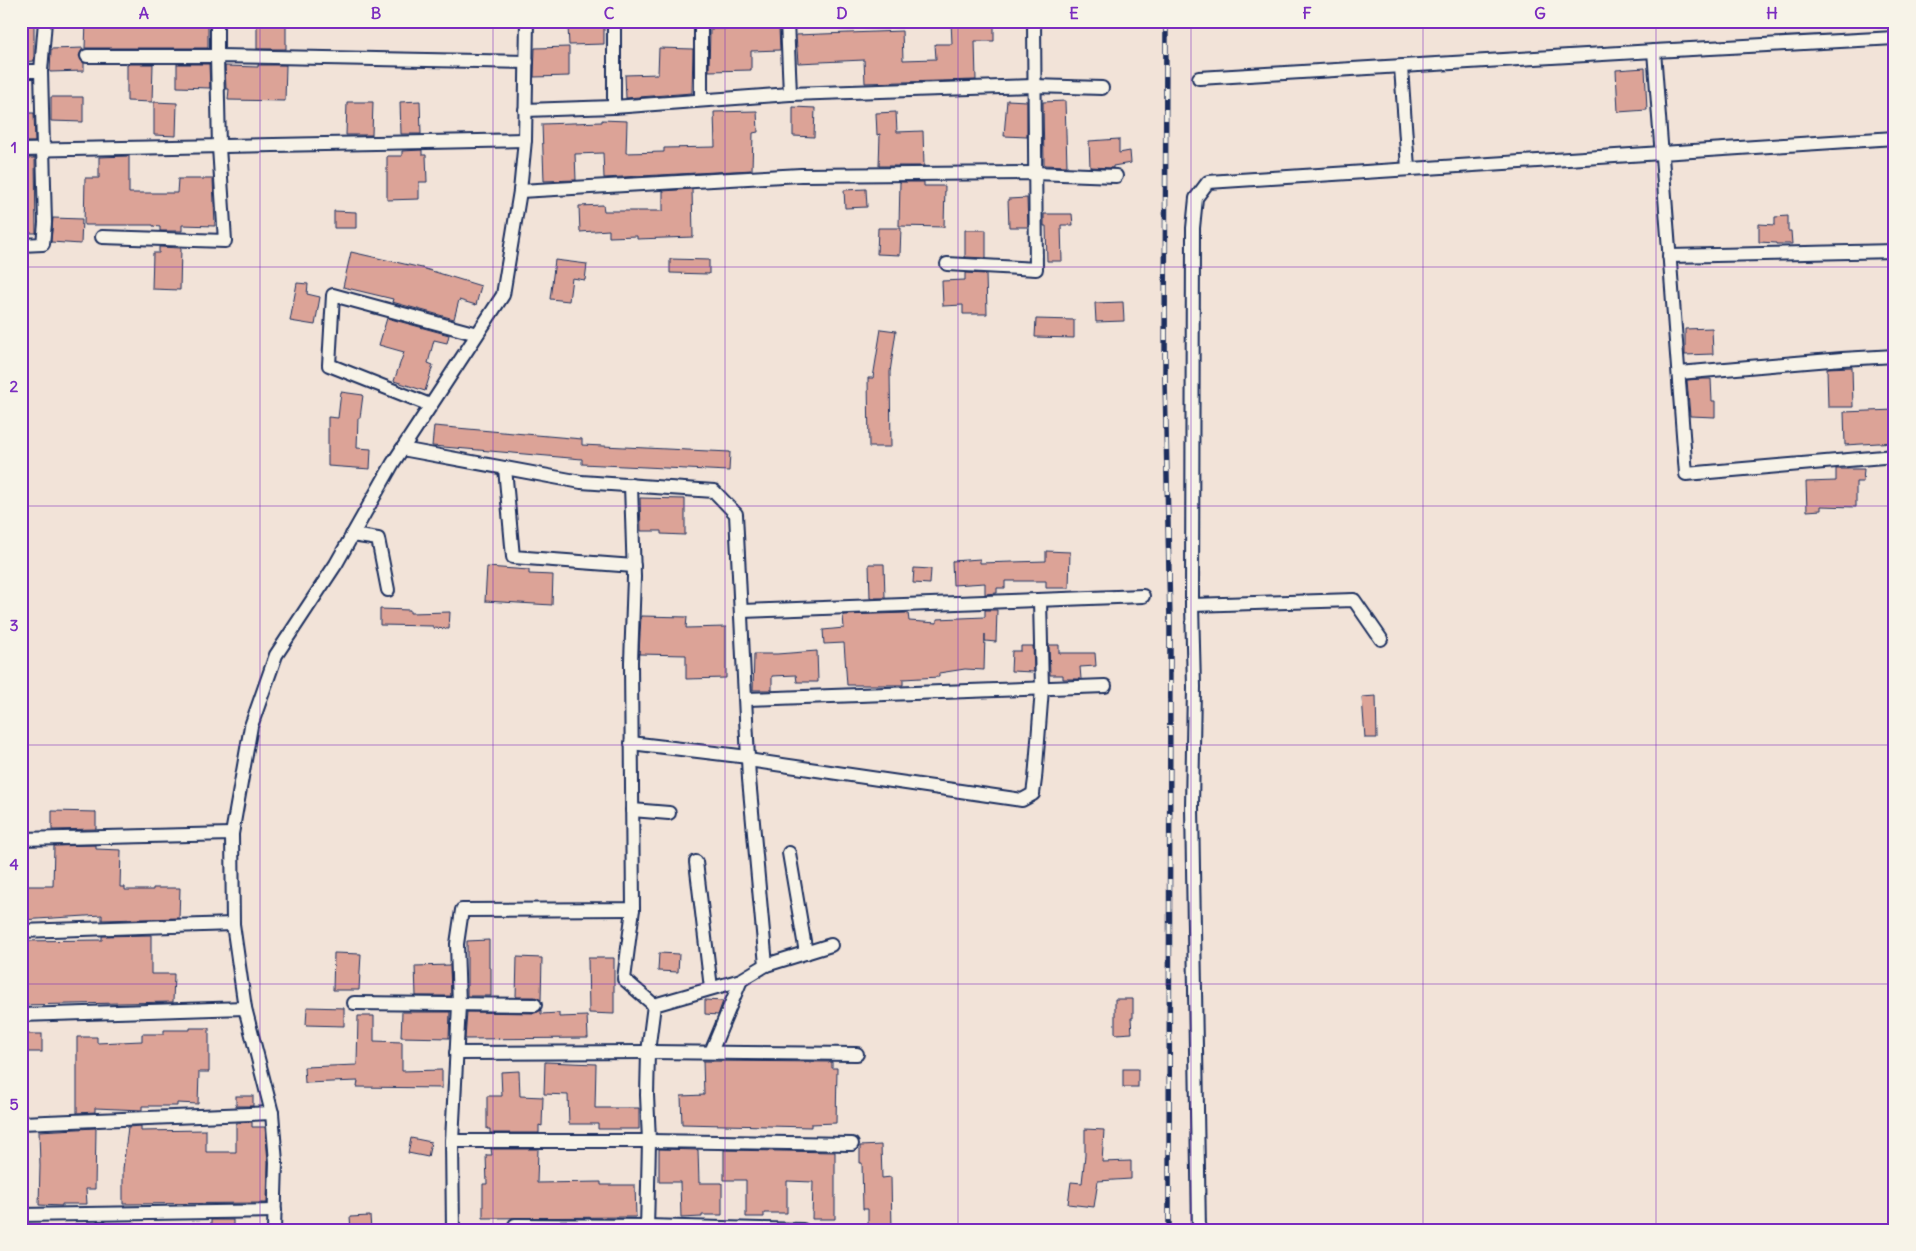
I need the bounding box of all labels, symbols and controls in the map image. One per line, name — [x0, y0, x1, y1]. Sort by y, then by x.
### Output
text: A — [139, 3, 149, 23]
text: B — [371, 3, 382, 23]
text: C — [604, 3, 615, 23]
text: D — [836, 3, 848, 23]
text: E — [1069, 3, 1079, 23]
text: F — [1302, 3, 1312, 23]
text: G — [1534, 3, 1546, 23]
text: H — [1766, 3, 1778, 23]
text: 1 — [11, 137, 17, 157]
text: 2 — [10, 376, 19, 396]
text: 3 — [9, 615, 19, 635]
text: 4 — [9, 854, 19, 874]
text: 5 — [9, 1094, 19, 1114]

